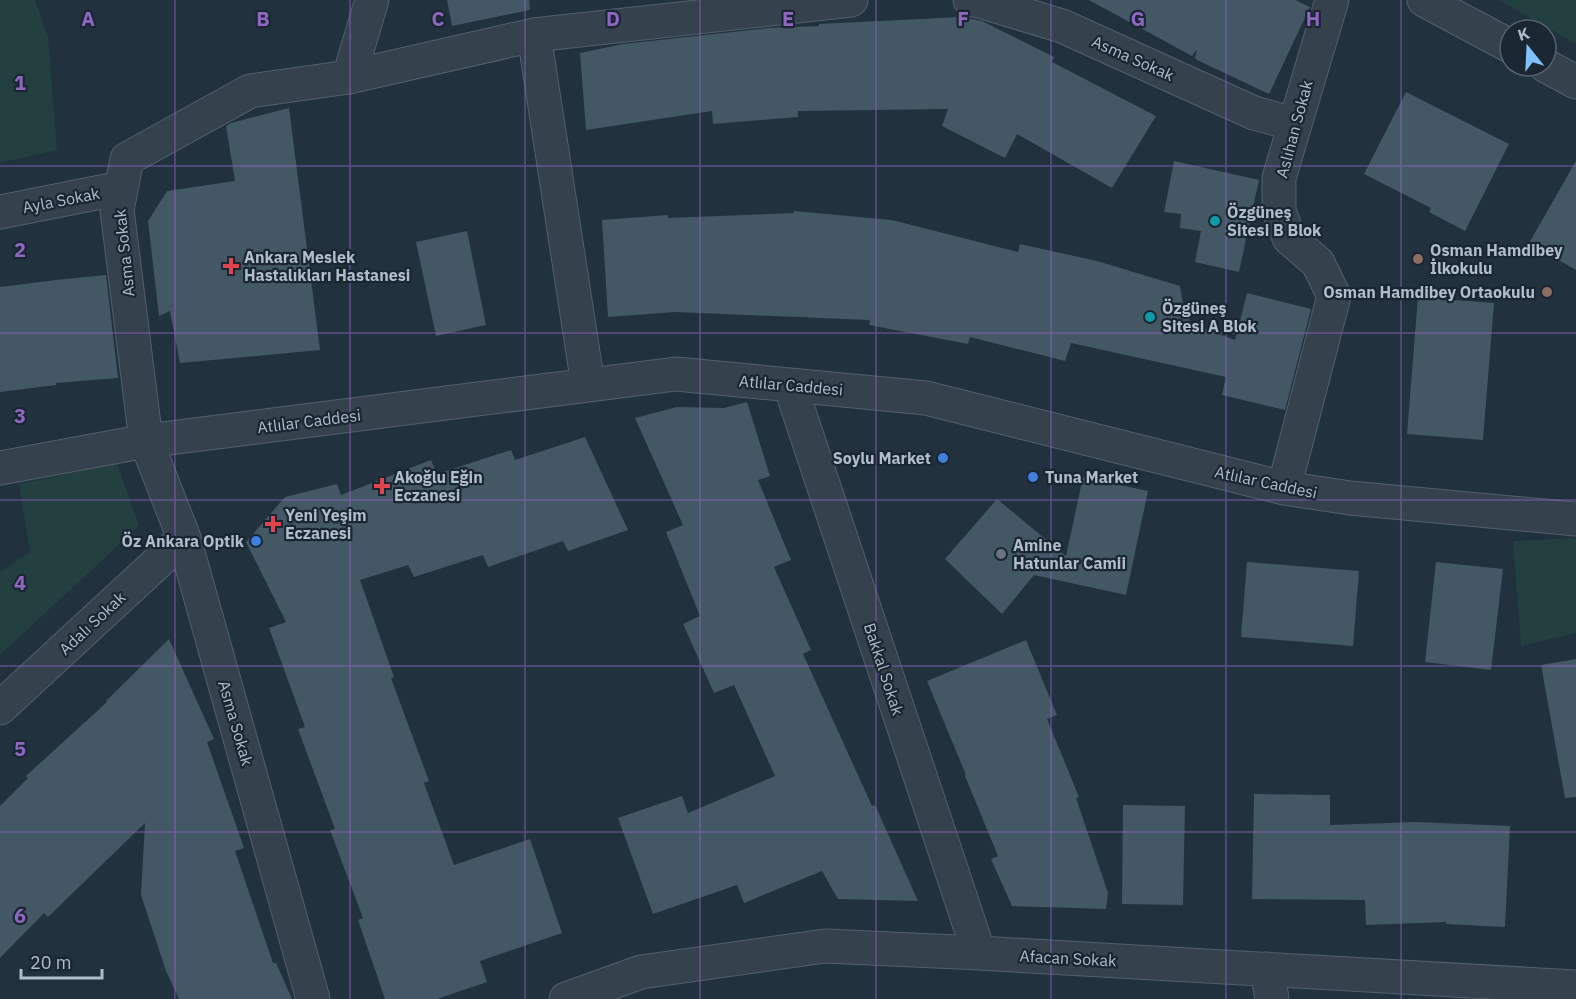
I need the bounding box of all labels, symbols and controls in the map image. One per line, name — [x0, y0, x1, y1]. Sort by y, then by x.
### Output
text: A — [81, 5, 95, 32]
text: B — [256, 5, 270, 32]
text: C — [431, 5, 445, 32]
text: D — [606, 5, 620, 32]
text: E — [782, 5, 794, 32]
text: F — [957, 5, 969, 32]
text: G — [1131, 5, 1145, 32]
text: H — [1306, 5, 1320, 32]
north arrow — [1498, 18, 1558, 78]
text: K — [1515, 23, 1532, 45]
street label: Asma Sokak — [1089, 31, 1178, 85]
text: 1 — [14, 69, 26, 96]
street label: Aslıhan Sokak — [1271, 77, 1317, 180]
street label: Ayla Sokak — [21, 183, 102, 217]
place label: Özgüneş Sitesi B Blok — [1227, 202, 1322, 240]
street label: Asma Sokak — [109, 208, 139, 298]
marker: Özgüneş Sitesi B Blok — [1208, 214, 1222, 228]
text: 2 — [14, 236, 26, 263]
place label: Osman Hamdibey İlkokulu — [1430, 240, 1563, 278]
place label: Ankara Meslek Hastalıkları Hastanesi — [244, 247, 410, 285]
marker: Osman Hamdibey İlkokulu — [1411, 252, 1425, 266]
marker: Ankara Meslek Hastalıkları Hastanesi — [222, 257, 240, 275]
place label: Osman Hamdibey Ortaokulu — [1323, 282, 1535, 302]
marker: Osman Hamdibey Ortaokulu — [1540, 285, 1554, 299]
place label: Özgüneş Sitesi A Blok — [1162, 298, 1257, 336]
marker: Özgüneş Sitesi A Blok — [1143, 310, 1157, 324]
street label: Atlılar Caddesi — [738, 370, 844, 400]
text: 3 — [14, 402, 26, 429]
street label: Atlılar Caddesi — [256, 405, 362, 437]
place label: Soylu Market — [833, 448, 931, 468]
marker: Soylu Market — [936, 451, 950, 465]
street label: Atlılar Caddesi — [1213, 461, 1319, 503]
place label: Akoğlu Eğin Eczanesi — [394, 467, 483, 505]
place label: Tuna Market — [1045, 467, 1138, 487]
marker: Tuna Market — [1026, 470, 1040, 484]
marker: Akoğlu Eğin Eczanesi — [375, 479, 389, 493]
place label: Yeni Yeşim Eczanesi — [285, 505, 367, 543]
marker: Yeni Yeşim Eczanesi — [266, 517, 280, 531]
place label: Öz Ankara Optik — [122, 531, 245, 551]
marker: Öz Ankara Optik — [249, 534, 263, 548]
place label: Amine Hatunlar Camii — [1013, 535, 1126, 573]
marker: Amine Hatunlar Camii — [994, 547, 1008, 561]
text: 4 — [14, 569, 26, 596]
street label: Adalı Sokak — [55, 587, 130, 659]
street label: Bakkal Sokak — [860, 620, 909, 718]
street label: Asma Sokak — [214, 678, 258, 769]
text: 5 — [14, 735, 26, 762]
text: 6 — [14, 902, 26, 929]
scale bar — [21, 942, 102, 980]
street label: Afacan Sokak — [1019, 945, 1118, 971]
text: 20 m — [30, 951, 72, 974]

